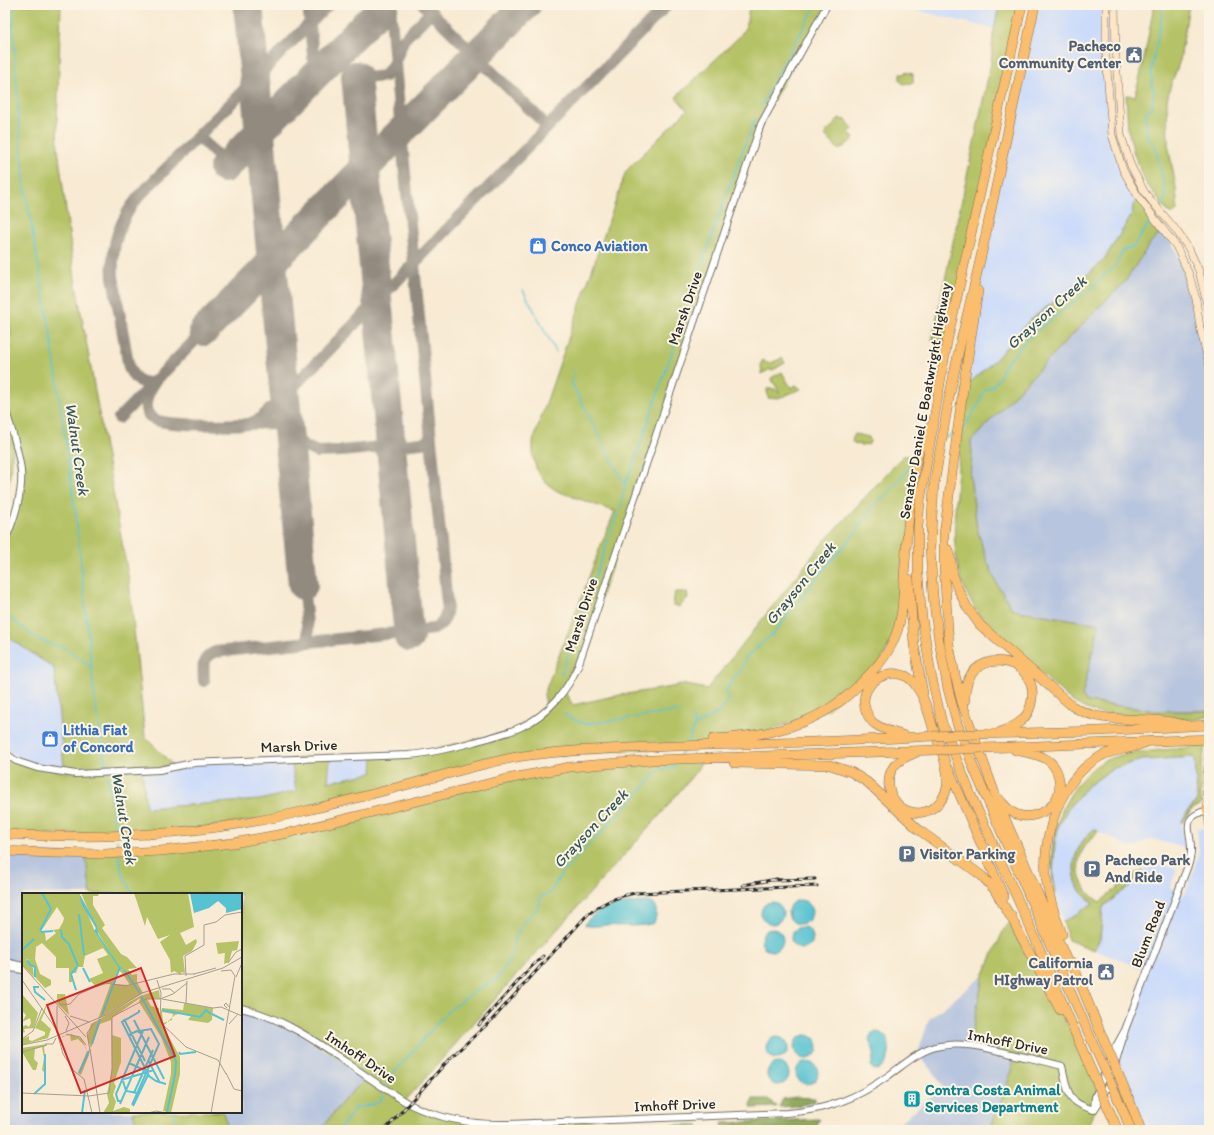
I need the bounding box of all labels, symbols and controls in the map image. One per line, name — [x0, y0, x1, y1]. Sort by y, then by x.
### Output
place label: Pacheco Community Center — [999, 37, 1121, 73]
public building icon: Pacheco Community Center — [1124, 45, 1144, 65]
shop icon: Conco Aviation — [528, 236, 548, 256]
place label: Conco Aviation — [551, 237, 649, 255]
street label: Marsh Drive — [664, 269, 706, 347]
water label: Grayson Creek — [1002, 271, 1091, 353]
street label: Senator Daniel E Boatwright Highway — [895, 281, 955, 521]
water label: Walnut Creek — [62, 402, 93, 497]
water label: Grayson Creek — [761, 537, 840, 629]
street label: Marsh Drive — [561, 576, 601, 654]
place label: Lithia Fiat of Concord — [63, 721, 135, 756]
shop icon: Lithia Fiat of Concord — [40, 729, 60, 749]
street label: Marsh Drive — [260, 736, 338, 756]
water label: Walnut Creek — [108, 771, 141, 866]
water label: Grayson Creek — [549, 784, 632, 872]
parking icon: Visitor Parking — [897, 844, 917, 864]
place label: Visitor Parking — [920, 845, 1016, 864]
place label: Pacheco Park And Ride — [1104, 851, 1191, 886]
parking icon: Pacheco Park And Ride — [1082, 859, 1102, 879]
inset map — [22, 893, 242, 1113]
street label: Blum Road — [1127, 898, 1169, 970]
place label: California HIghway Patrol — [994, 954, 1094, 990]
public building icon: California HIghway Patrol — [1096, 962, 1116, 982]
street label: Imhoff Drive — [966, 1025, 1050, 1059]
street label: Imhoff Drive — [322, 1027, 400, 1087]
place label: Contra Costa Animal Services Department — [925, 1081, 1061, 1117]
building icon: Contra Costa Animal Services Department — [902, 1089, 922, 1109]
street label: Imhoff Drive — [634, 1095, 716, 1115]

